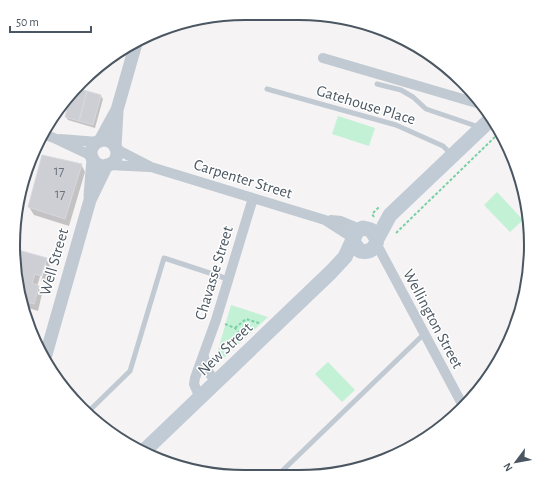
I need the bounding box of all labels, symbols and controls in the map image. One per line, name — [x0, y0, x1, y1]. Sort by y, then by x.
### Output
scale bar — [10, 8, 91, 34]
text: 50 m — [16, 16, 39, 28]
street label: Gatehouse Place — [315, 82, 417, 128]
street label: Carpenter Street — [192, 156, 294, 202]
house number: 17 — [54, 164, 64, 178]
house number: 17 — [55, 187, 65, 201]
street label: Chavasse Street — [192, 224, 236, 322]
street label: Well Street — [37, 227, 71, 297]
street label: Wellington Street — [400, 267, 466, 371]
street label: New Street — [195, 319, 255, 379]
north arrow — [496, 442, 536, 482]
text: N — [501, 461, 515, 473]

